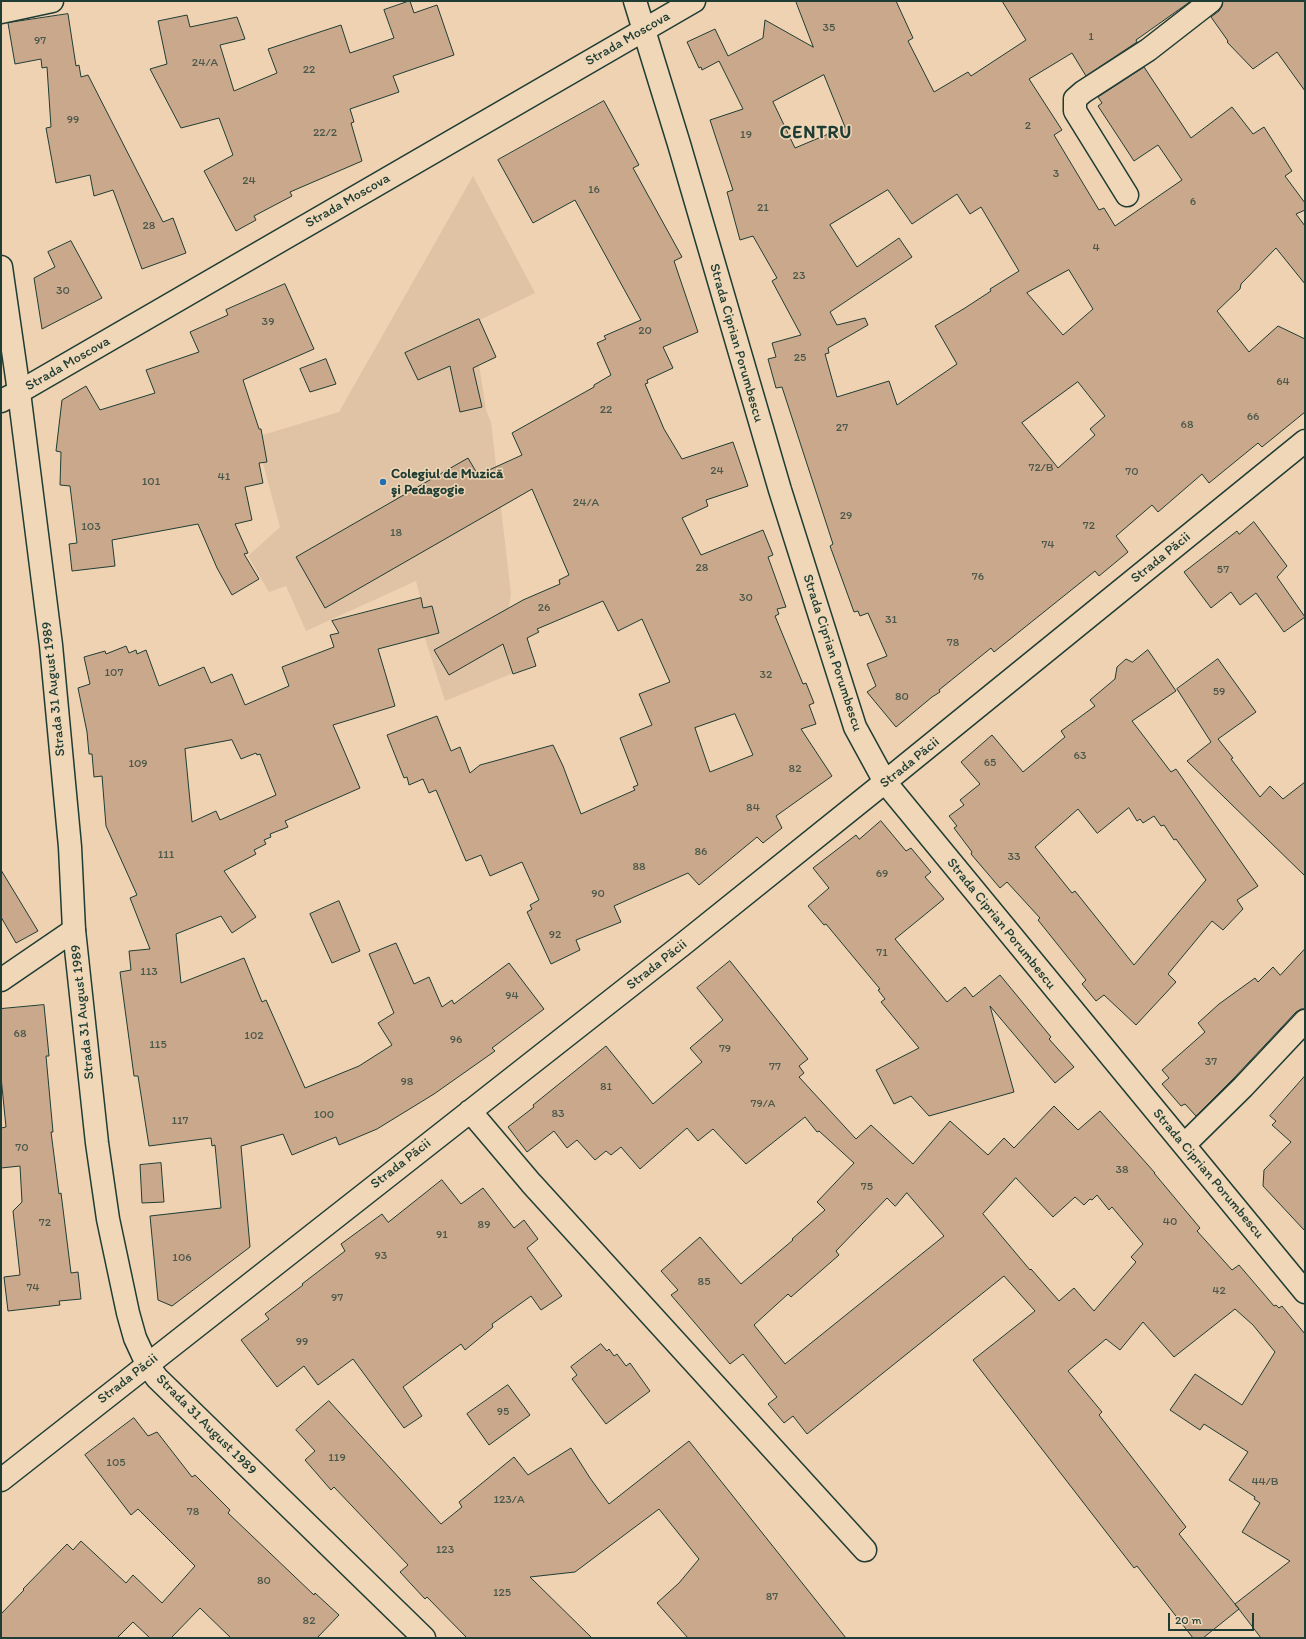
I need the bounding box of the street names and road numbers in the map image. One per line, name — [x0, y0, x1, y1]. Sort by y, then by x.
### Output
street label: Strada Moscova — [583, 8, 673, 70]
street label: Strada Moscova — [303, 170, 393, 232]
street label: Strada Ciprian Porumbescu — [705, 262, 767, 424]
street label: Strada Moscova — [23, 333, 113, 395]
street label: Strada Păcii — [1128, 529, 1194, 587]
street label: Strada Ciprian Porumbescu — [799, 572, 865, 734]
street label: Strada 31 August 1989 — [39, 621, 69, 757]
street label: Strada Păcii — [877, 734, 943, 792]
street label: Strada Ciprian Porumbescu — [943, 855, 1059, 993]
street label: Strada Păcii — [623, 936, 691, 994]
street label: Strada 31 August 1989 — [68, 944, 98, 1080]
street label: Strada Ciprian Porumbescu — [1149, 1106, 1267, 1242]
street label: Strada Păcii — [367, 1135, 435, 1193]
street label: Strada Păcii — [94, 1350, 162, 1408]
street label: Strada 31 August 1989 — [152, 1371, 260, 1479]

